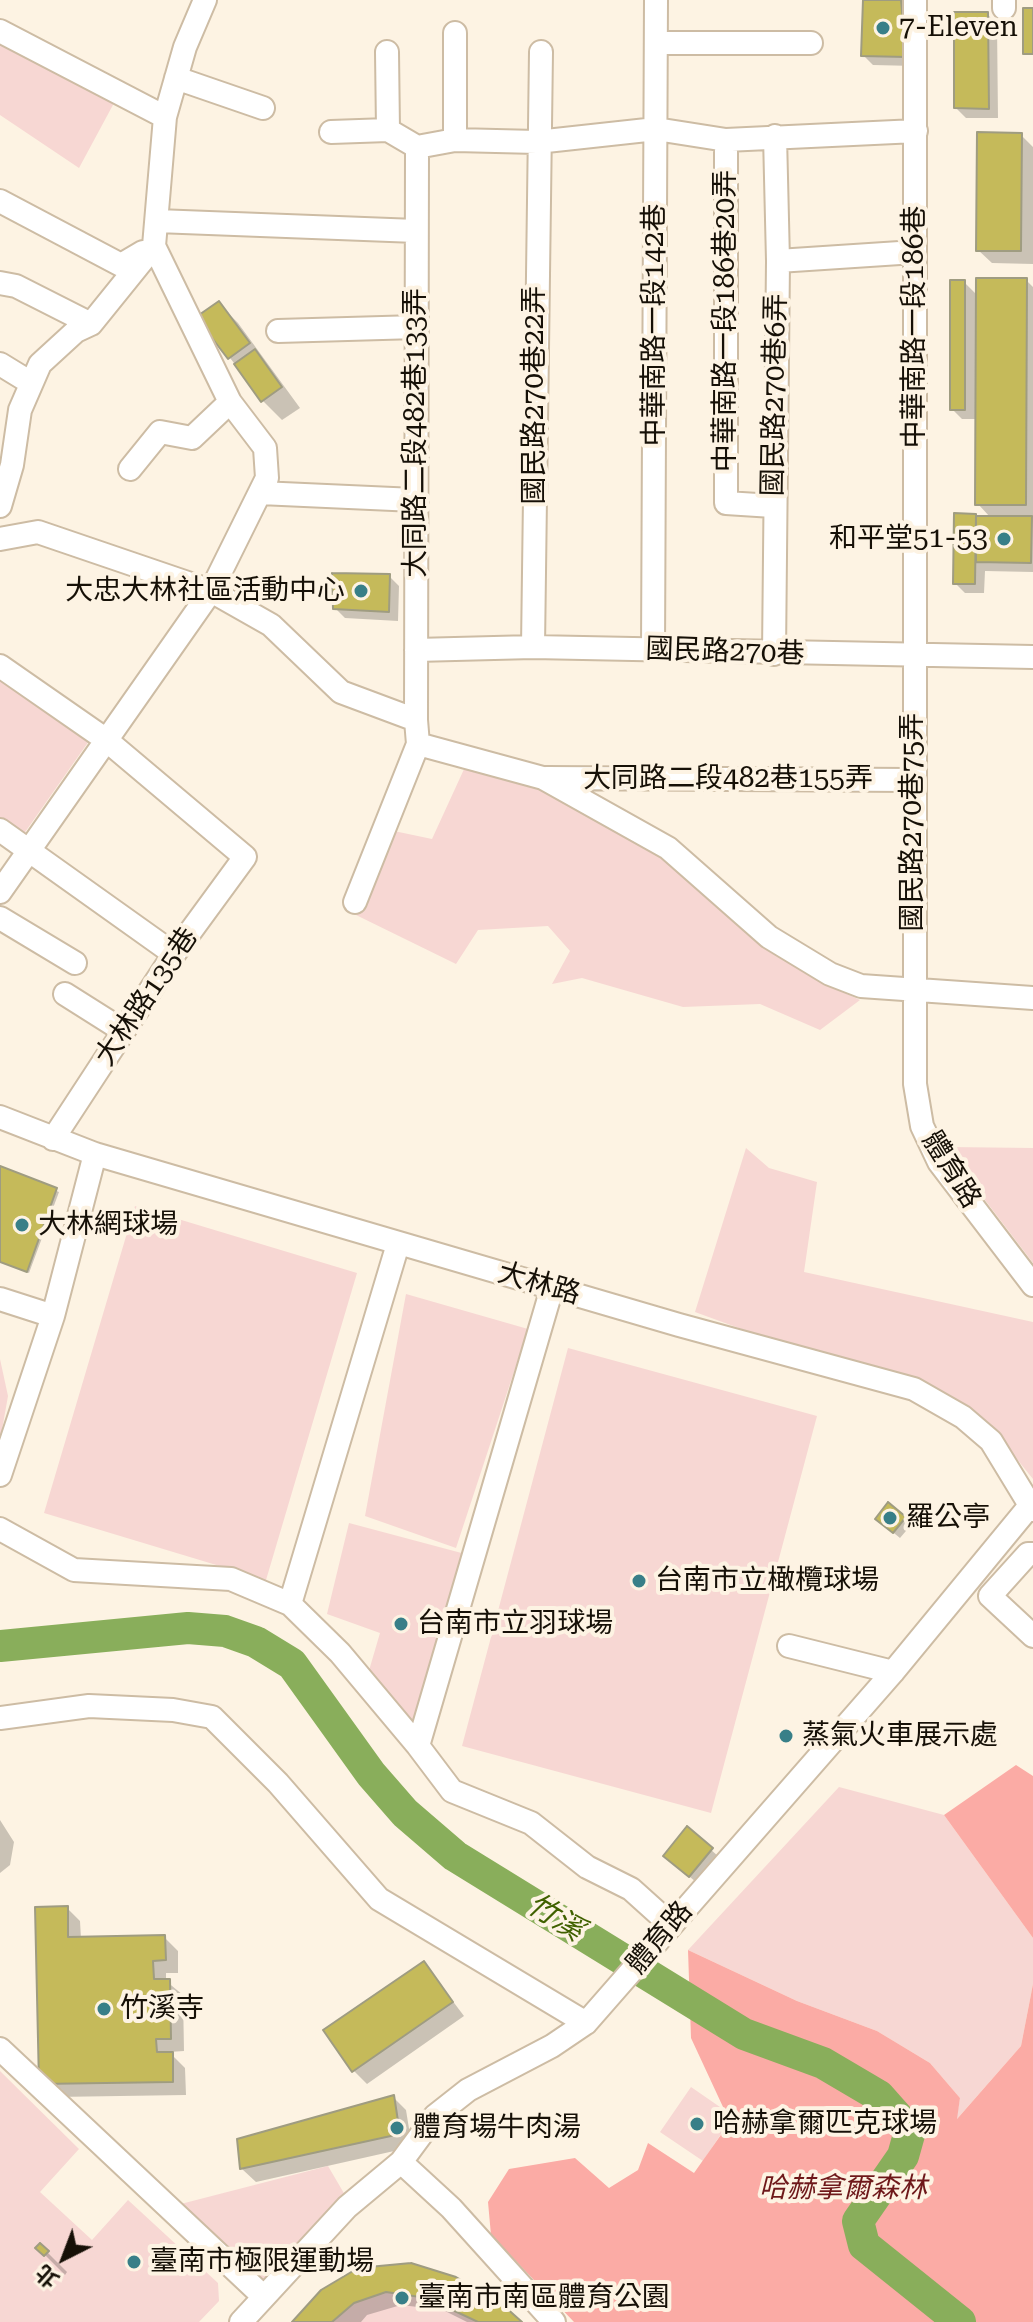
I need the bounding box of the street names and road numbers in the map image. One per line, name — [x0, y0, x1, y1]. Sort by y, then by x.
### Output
street label: 中華南路一段186巷20弄 — [709, 170, 743, 472]
street label: 中華南路一段142巷 — [638, 203, 672, 447]
street label: 中華南路一段186巷 — [898, 205, 932, 449]
street label: 國民路270巷22弄 — [518, 286, 552, 504]
street label: 大同路二段482巷133弄 — [399, 288, 433, 578]
street label: 國民路270巷6弄 — [756, 293, 794, 497]
street label: 國民路270巷 — [645, 632, 805, 672]
street label: 國民路270巷75弄 — [896, 713, 930, 931]
street label: 大同路二段482巷155弄 — [583, 762, 873, 796]
street label: 大林路135巷 — [89, 922, 205, 1072]
street label: 體育路 — [914, 1125, 988, 1215]
street label: 大林路 — [494, 1256, 584, 1312]
street label: 體育路 — [620, 1895, 700, 1981]

